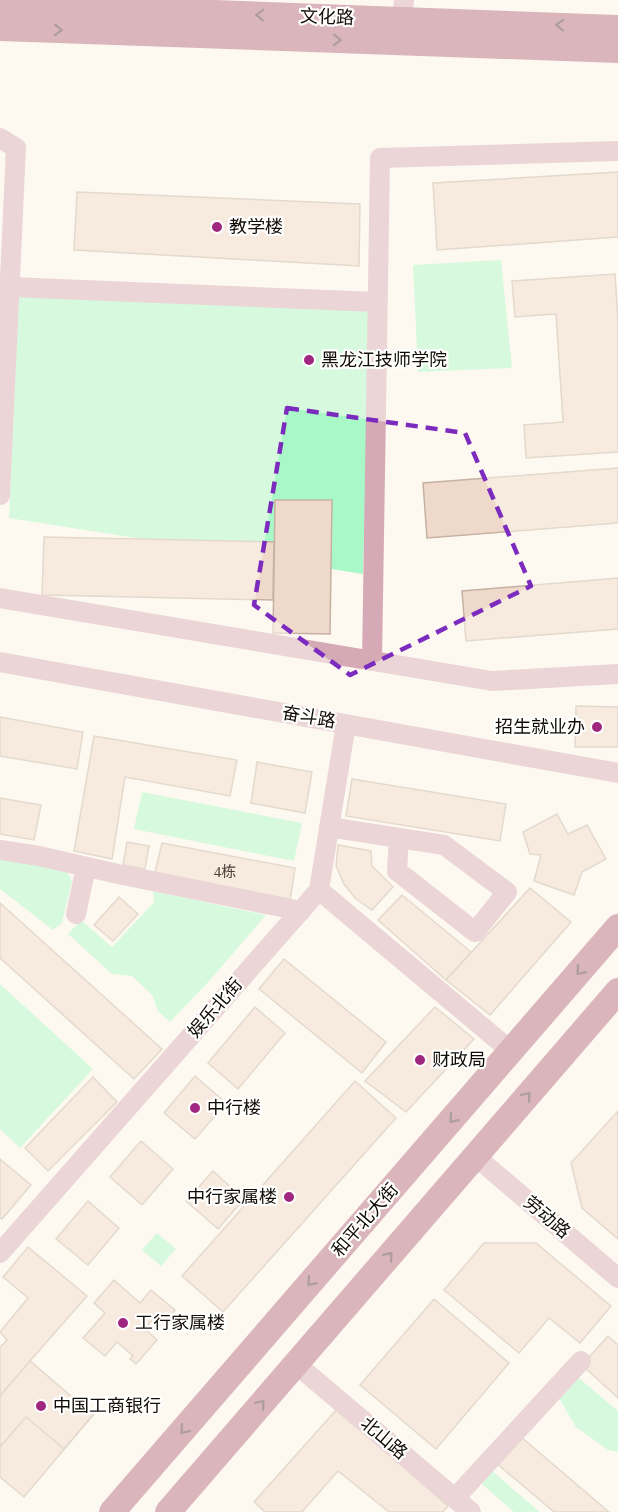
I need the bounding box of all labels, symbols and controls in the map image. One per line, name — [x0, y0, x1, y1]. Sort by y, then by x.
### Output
street label: 文化路 — [300, 6, 354, 28]
one-way arrow — [255, 8, 264, 21]
one-way arrow — [555, 19, 564, 32]
one-way arrow — [54, 23, 63, 36]
one-way arrow — [333, 33, 342, 46]
place label: 教学楼 — [229, 217, 283, 237]
marker: 教学楼 — [210, 220, 224, 234]
place label: 黑龙江技师学院 — [321, 350, 447, 370]
marker: 黑龙江技师学院 — [302, 353, 316, 367]
street label: 奋斗路 — [281, 702, 337, 732]
place label: 招生就业办 — [495, 717, 585, 737]
marker: 招生就业办 — [590, 720, 604, 734]
house number: 4栋 — [214, 863, 236, 880]
one-way arrow — [576, 964, 587, 975]
street label: 娱乐北街 — [184, 974, 246, 1042]
place label: 财政局 — [432, 1050, 486, 1070]
marker: 财政局 — [413, 1053, 427, 1067]
one-way arrow — [520, 1092, 531, 1103]
place label: 中行楼 — [207, 1098, 261, 1118]
marker: 中行楼 — [188, 1101, 202, 1115]
one-way arrow — [449, 1112, 460, 1123]
street label: 和平北大街 — [328, 1179, 402, 1261]
place label: 中行家属楼 — [187, 1187, 277, 1207]
marker: 中行家属楼 — [282, 1190, 296, 1204]
street label: 劳动路 — [520, 1192, 574, 1242]
one-way arrow — [382, 1253, 393, 1263]
one-way arrow — [307, 1275, 318, 1286]
place label: 工行家属楼 — [135, 1313, 225, 1333]
marker: 工行家属楼 — [116, 1316, 130, 1330]
place label: 中国工商银行 — [53, 1396, 161, 1416]
marker: 中国工商银行 — [34, 1399, 48, 1413]
one-way arrow — [254, 1400, 265, 1411]
street label: 北山路 — [357, 1413, 411, 1463]
one-way arrow — [180, 1423, 191, 1434]

